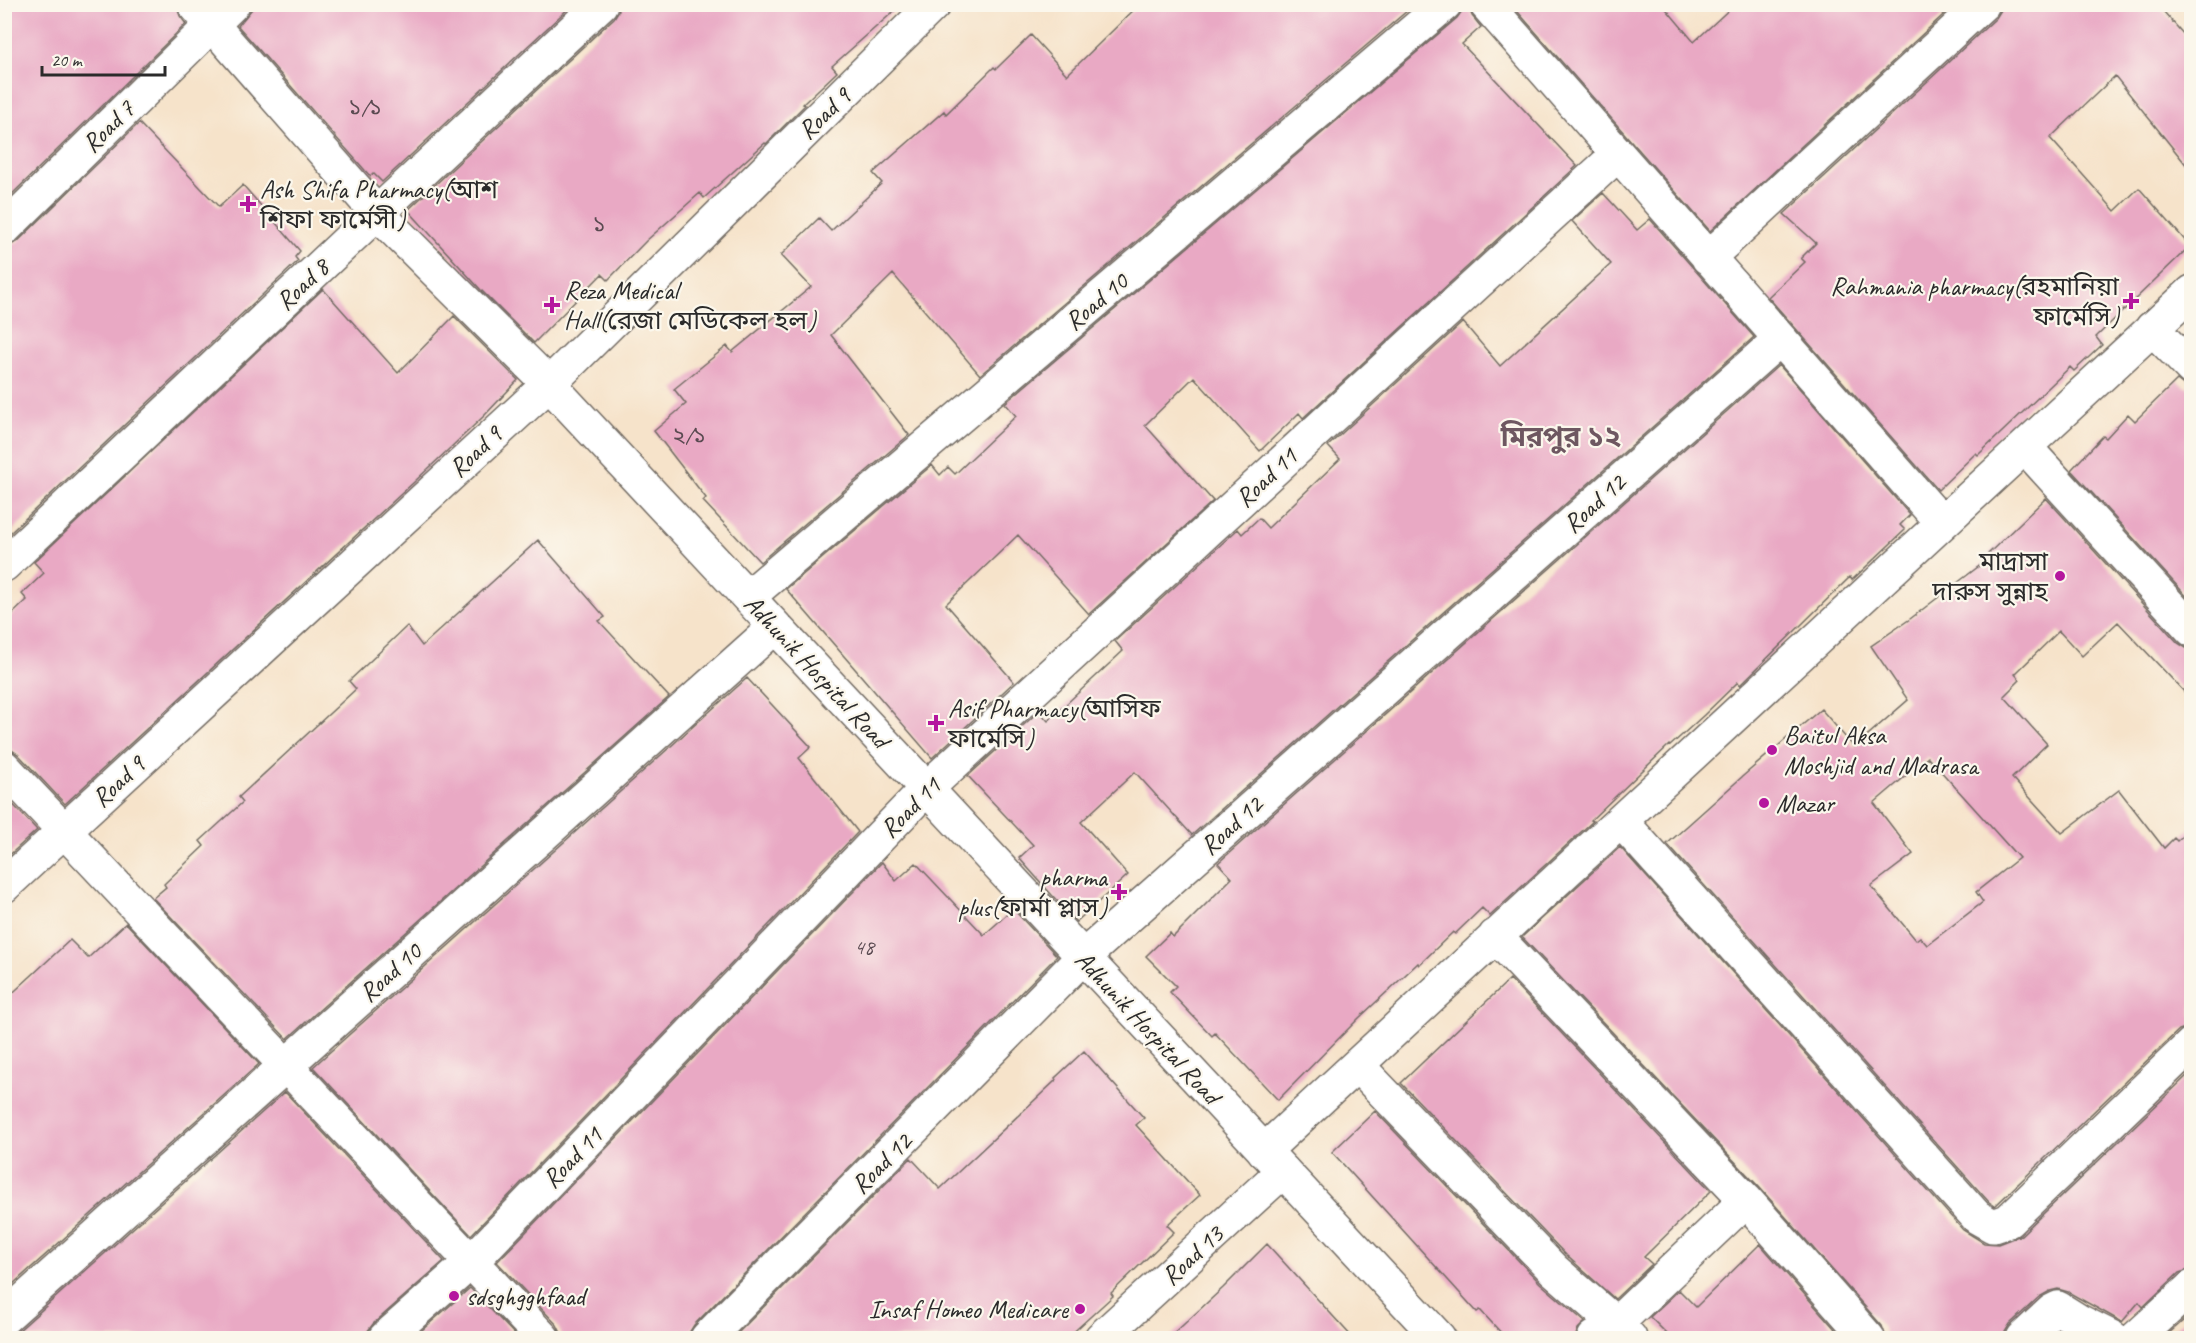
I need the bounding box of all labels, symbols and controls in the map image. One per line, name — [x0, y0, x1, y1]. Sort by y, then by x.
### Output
scale bar — [42, 39, 165, 77]
text: 20 m — [51, 49, 84, 71]
street label: Road 9 — [791, 79, 860, 147]
street label: Road 7 — [75, 92, 143, 160]
house number: ১/১ — [348, 94, 382, 122]
place label: Ash Shifa Pharmacy(আশ শিফা ফার্মেসী) — [259, 173, 498, 236]
marker: Ash Shifa Pharmacy(আশ শিফা ফার্মেসী) — [241, 197, 255, 211]
house number: ১ — [592, 211, 606, 239]
street label: Road 8 — [269, 250, 338, 317]
street label: Road 10 — [1058, 264, 1137, 338]
place label: Rahmania pharmacy(রহমানিয়া ফার্মেসি) — [1830, 270, 2120, 333]
place label: Reza Medical Hall(রেজা মেডিকেল হল) — [564, 274, 817, 337]
marker: Rahmania pharmacy(রহমানিয়া ফার্মেসি) — [2124, 294, 2138, 308]
marker: Reza Medical Hall(রেজা মেডিকেল হল) — [545, 298, 559, 312]
street label: Road 9 — [442, 417, 511, 484]
district label: মিরপুর ১২ — [1500, 419, 1621, 454]
house number: ২/১ — [672, 422, 706, 450]
street label: Road 11 — [1228, 439, 1305, 514]
street label: Road 12 — [1556, 465, 1634, 540]
place label: মাদ্রাসা দারুস সুন্নাহ — [1931, 545, 2049, 608]
marker: মাদ্রাসা দারুস সুন্নাহ — [2053, 569, 2067, 583]
street label: Adhunik Hospital Road — [737, 587, 899, 758]
place label: Asif Pharmacy(আসিফ ফার্মেসি) — [947, 692, 1161, 755]
marker: Asif Pharmacy(আসিফ ফার্মেসি) — [929, 716, 943, 730]
place label: Baitul Aksa Moshjid and Madrasa — [1784, 719, 1980, 782]
marker: Baitul Aksa Moshjid and Madrasa — [1765, 743, 1779, 757]
street label: Road 9 — [85, 747, 154, 814]
street label: Road 11 — [873, 769, 949, 845]
street label: Road 12 — [1193, 787, 1271, 862]
place label: Mazar — [1776, 787, 1836, 820]
marker: Mazar — [1757, 796, 1771, 810]
place label: pharma plus(ফার্মা প্লাস) — [958, 861, 1109, 924]
marker: pharma plus(ফার্মা প্লাস) — [1112, 885, 1126, 899]
house number: 48 — [854, 933, 876, 961]
street label: Road 10 — [352, 934, 430, 1009]
street label: Adhunik Hospital Road — [1068, 943, 1230, 1114]
street label: Road 11 — [535, 1119, 611, 1195]
street label: Road 12 — [844, 1124, 921, 1201]
street label: Road 13 — [1154, 1217, 1232, 1292]
place label: sdsghgghfaad — [466, 1280, 589, 1313]
marker: sdsghgghfaad — [447, 1289, 461, 1303]
place label: Insaf Homeo Medicare — [869, 1293, 1070, 1326]
marker: Insaf Homeo Medicare — [1073, 1302, 1087, 1316]

